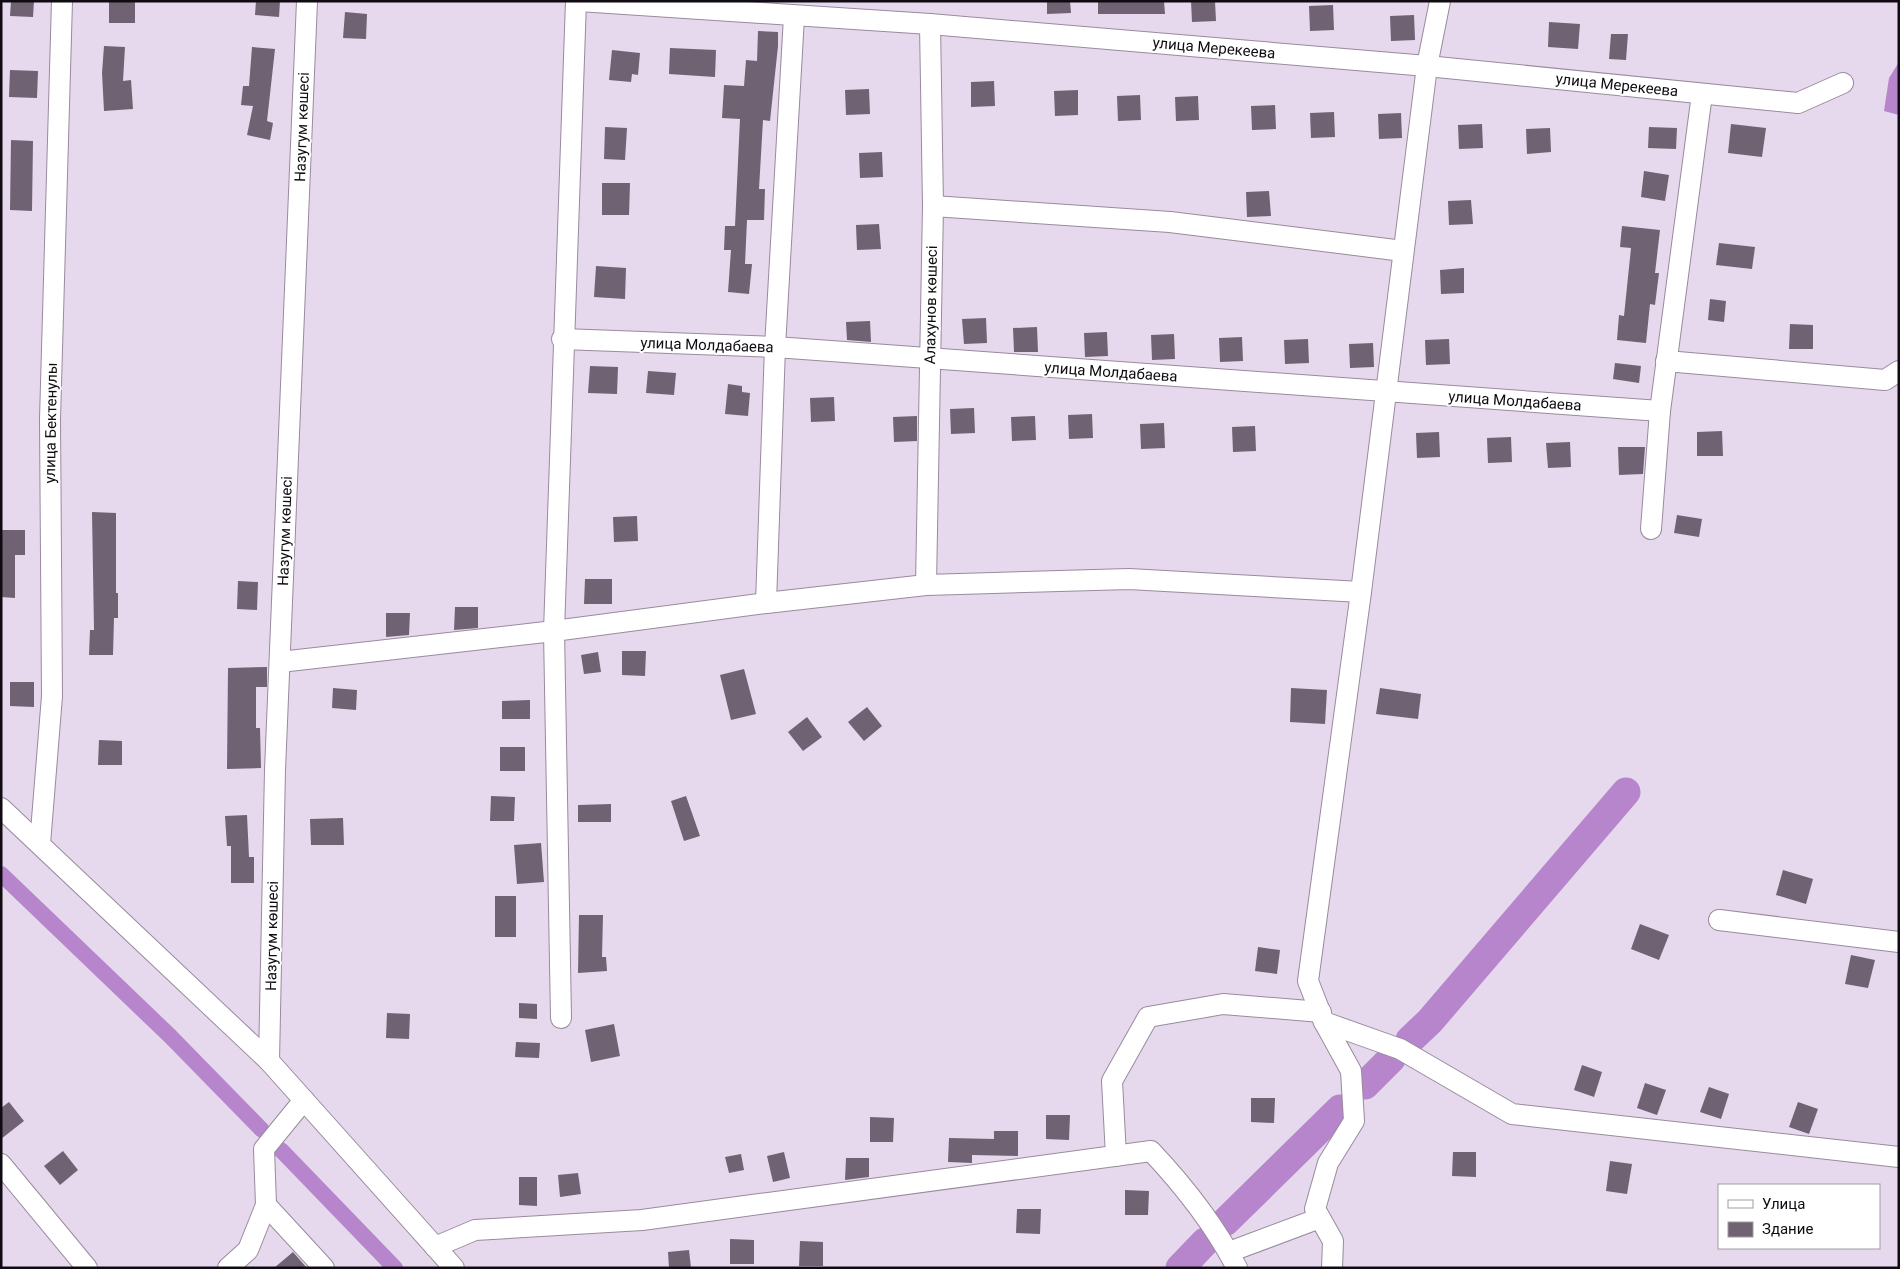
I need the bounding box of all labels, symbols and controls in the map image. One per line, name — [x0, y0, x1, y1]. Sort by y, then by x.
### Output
street label: улица Мерекеева — [1152, 34, 1276, 62]
street label: улица Мерекеева — [1555, 70, 1679, 100]
street label: Назугум көшесі — [291, 72, 313, 182]
street label: Алахунов көшесі — [921, 245, 941, 365]
street label: улица Молдабаева — [640, 334, 774, 356]
street label: улица Молдабаева — [1044, 358, 1178, 386]
street label: улица Бектенулы — [41, 362, 61, 484]
street label: улица Молдабаева — [1448, 387, 1582, 415]
street label: Назугум көшесі — [274, 476, 296, 586]
street label: Назугум көшесі — [262, 881, 282, 991]
legend — [1718, 1184, 1880, 1249]
text: Улица — [1762, 1195, 1805, 1213]
text: Здание — [1762, 1220, 1813, 1238]

